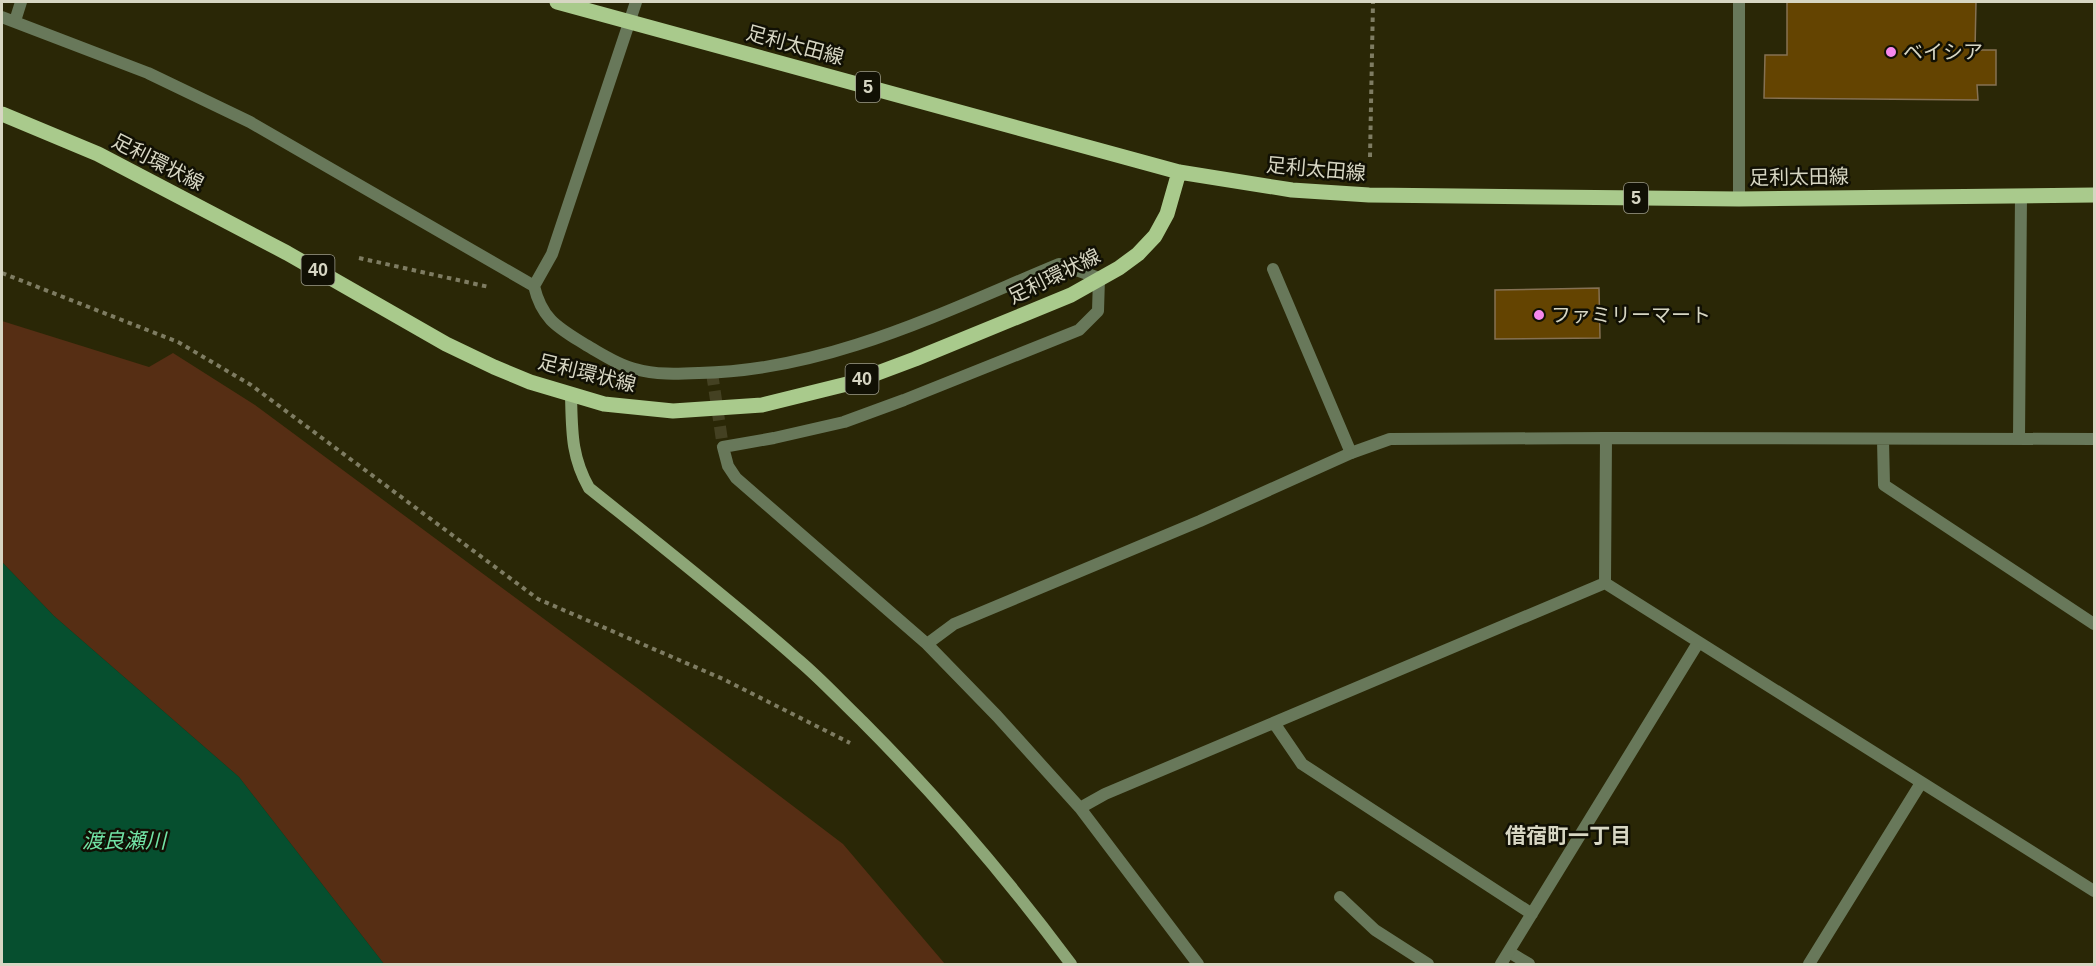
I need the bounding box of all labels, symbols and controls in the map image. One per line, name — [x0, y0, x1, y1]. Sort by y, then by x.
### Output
street label: 足利太田線 — [744, 21, 846, 69]
place label: ベイシア — [1903, 41, 1983, 63]
marker: ベイシア — [1884, 45, 1898, 59]
road number: 5 — [856, 72, 880, 102]
street label: 足利環状線 — [108, 129, 208, 195]
street label: 足利太田線 — [1265, 154, 1367, 184]
street label: 足利太田線 — [1749, 165, 1849, 189]
road number: 5 — [1624, 183, 1648, 213]
street label: 足利環状線 — [1004, 244, 1104, 308]
road number: 40 — [302, 255, 334, 285]
place label: ファミリーマート — [1551, 304, 1711, 326]
marker: ファミリーマート — [1532, 308, 1546, 322]
street label: 足利環状線 — [536, 350, 638, 396]
road number: 40 — [846, 364, 878, 394]
district label: 借宿町一丁目 — [1505, 824, 1631, 847]
water label: 渡良瀬川 — [82, 829, 168, 852]

